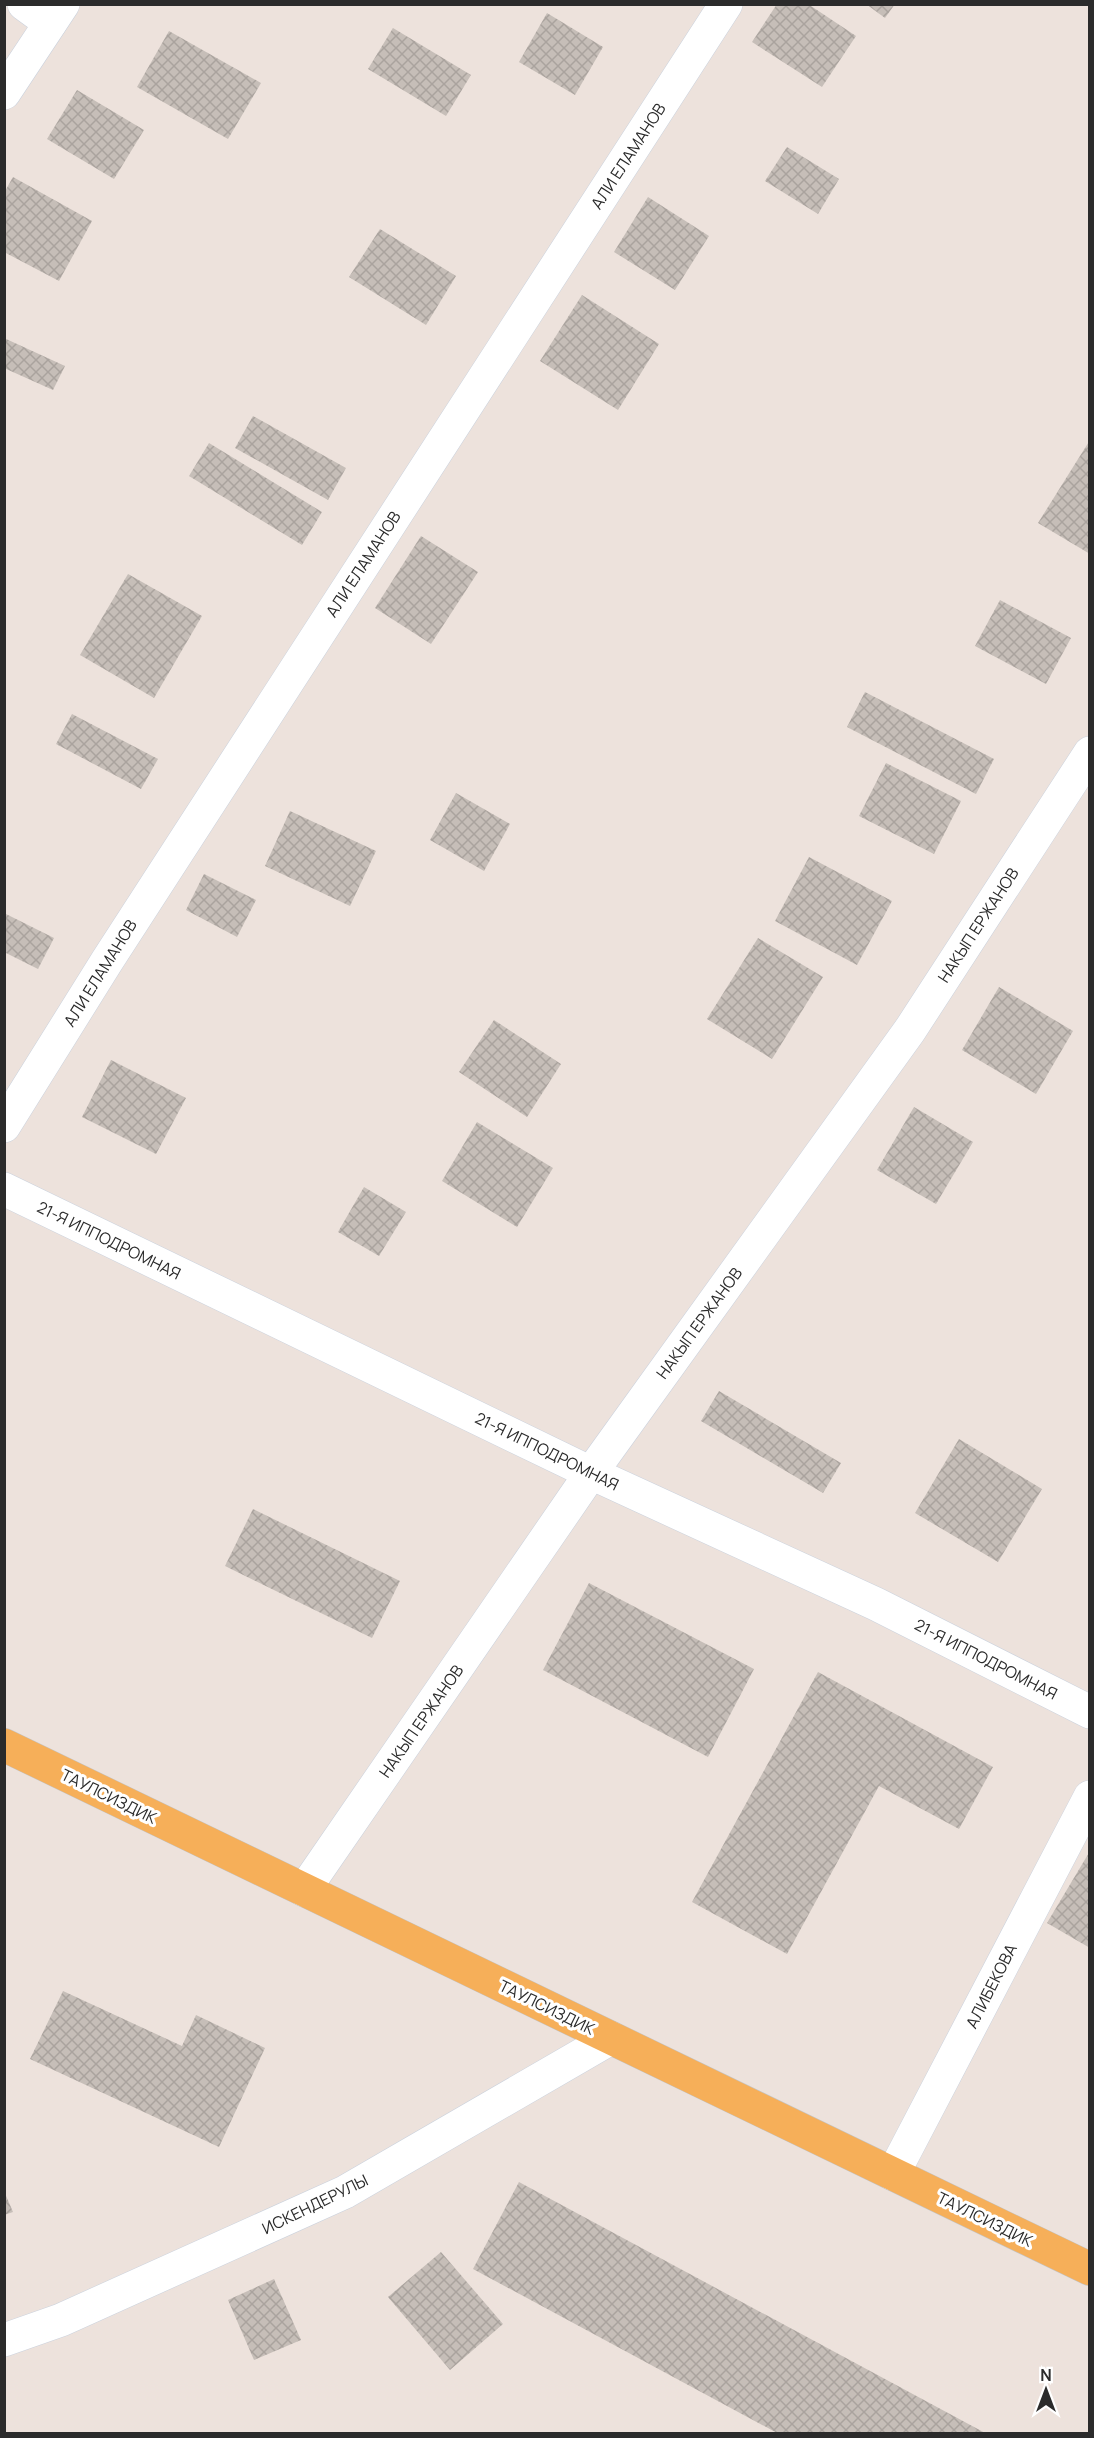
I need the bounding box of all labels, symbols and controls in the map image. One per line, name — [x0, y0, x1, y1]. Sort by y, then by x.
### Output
street label: АЛИ ЕЛАМАНОВ — [585, 99, 671, 213]
street label: АЛИ ЕЛАМАНОВ — [320, 507, 406, 621]
street label: НАКЫП ЕРЖАНОВ — [933, 863, 1024, 987]
street label: АЛИ ЕЛАМАНОВ — [58, 915, 142, 1031]
street label: 21-Я ИППОДРОМНАЯ — [33, 1196, 185, 1284]
street label: НАКЫП ЕРЖАНОВ — [651, 1263, 747, 1383]
street label: 21-Я ИППОДРОМНАЯ — [471, 1407, 623, 1495]
street label: 21-Я ИППОДРОМНАЯ — [911, 1613, 1061, 1705]
street label: НАКЫП ЕРЖАНОВ — [374, 1660, 468, 1782]
street label: ТАУЛСИЗДИК — [58, 1763, 161, 1829]
street label: АЛИБЕКОВА — [960, 1940, 1022, 2032]
street label: ТАУЛСИЗДИК — [496, 1974, 599, 2040]
street label: ИСКЕНДЕРУЛЫ — [258, 2169, 372, 2239]
street label: ТАУЛСИЗДИК — [934, 2186, 1037, 2252]
north arrow — [1016, 2360, 1076, 2420]
text: N — [1040, 2364, 1052, 2386]

